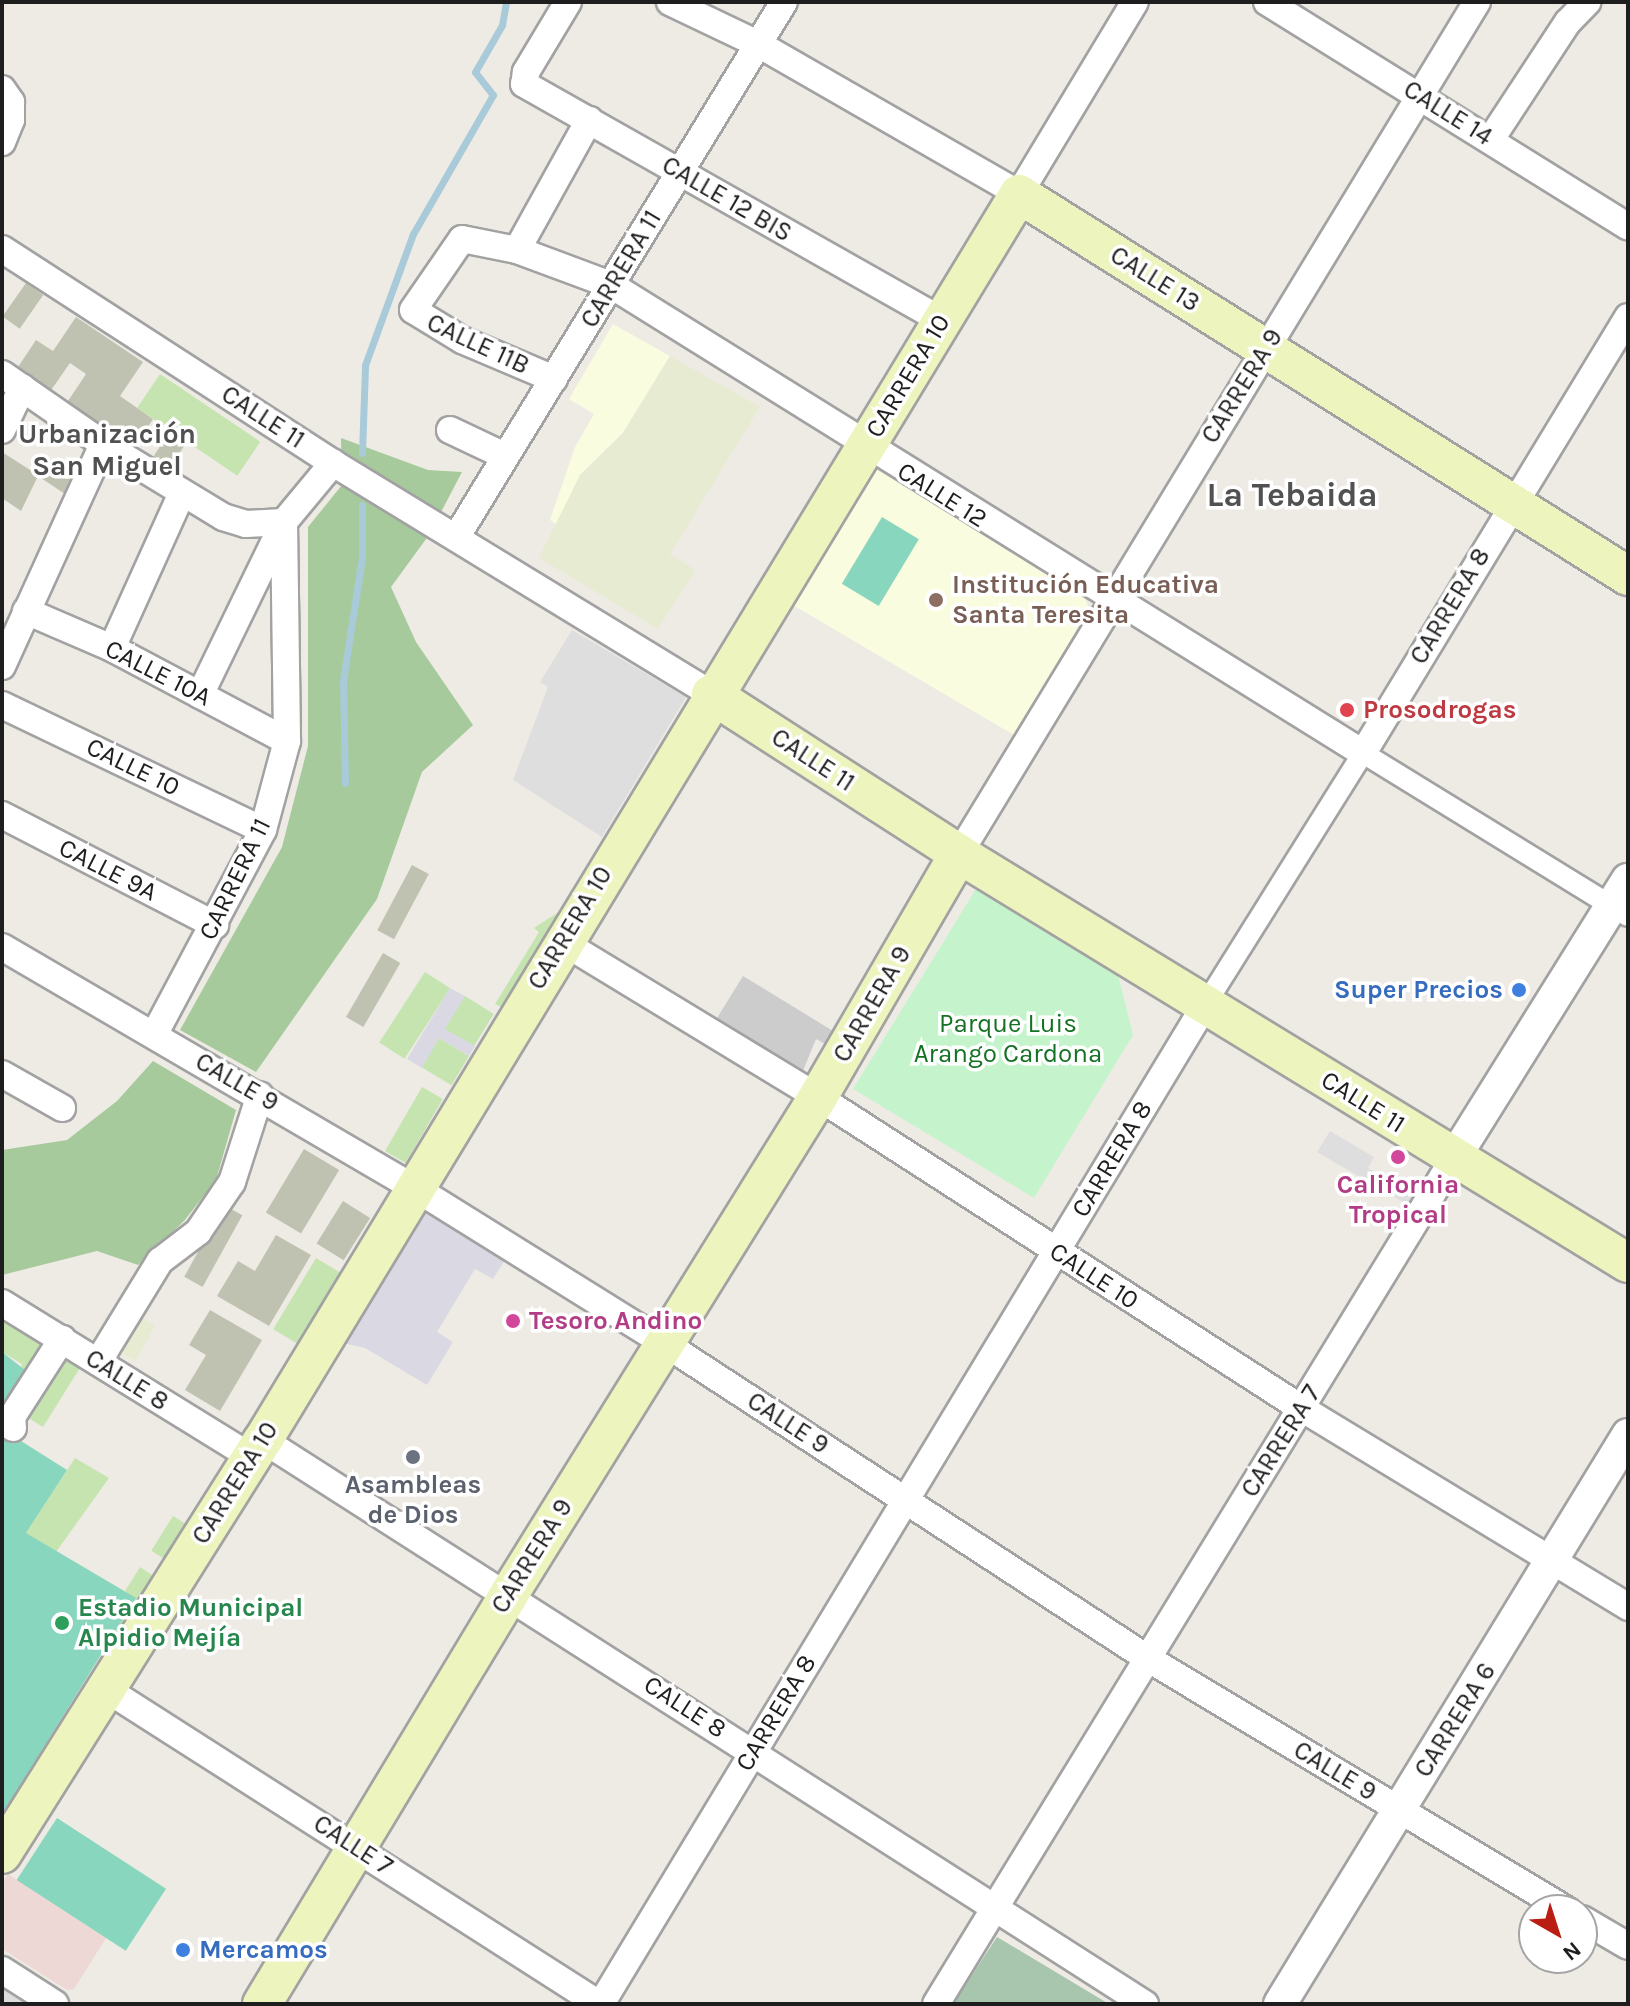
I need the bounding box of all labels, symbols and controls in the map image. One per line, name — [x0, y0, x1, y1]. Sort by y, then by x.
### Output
street label: CALLE 14 — [1398, 74, 1498, 152]
street label: CALLE 12 BIS — [656, 149, 798, 249]
street label: CARRERA 11 — [574, 205, 668, 333]
street label: CALLE 13 — [1104, 239, 1206, 319]
street label: CALLE 11B — [422, 307, 534, 381]
street label: CARRERA 10 — [859, 309, 957, 443]
street label: CARRERA 9 — [1194, 323, 1290, 449]
street label: CALLE 11 — [215, 379, 311, 455]
district label: Urbanización San Miguel — [18, 417, 196, 483]
street label: CALLE 12 — [891, 455, 993, 535]
district label: La Tebaida — [1206, 476, 1378, 516]
street label: CARRERA 8 — [1403, 542, 1497, 670]
place label: Institución Educativa Santa Teresita — [952, 569, 1219, 630]
marker: Institución Educativa Santa Teresita — [927, 591, 945, 609]
street label: CALLE 10A — [100, 633, 216, 713]
place label: Prosodrogas — [1363, 694, 1516, 726]
marker: Prosodrogas — [1338, 701, 1356, 719]
street label: CALLE 11 — [765, 722, 861, 798]
street label: CALLE 10 — [81, 731, 185, 803]
street label: CARRERA 11 — [192, 813, 278, 945]
street label: CALLE 9A — [54, 832, 162, 908]
street label: CARRERA 10 — [521, 861, 619, 995]
street label: CARRERA 9 — [826, 940, 918, 1068]
place label: Super Precios — [1334, 974, 1503, 1006]
marker: Super Precios — [1510, 981, 1528, 999]
park label: Parque Luis Arango Cardona — [914, 1008, 1102, 1070]
street label: CALLE 9 — [190, 1046, 284, 1118]
street label: CALLE 11 — [1315, 1064, 1411, 1140]
street label: CARRERA 8 — [1065, 1095, 1159, 1223]
marker: California Tropical — [1389, 1148, 1407, 1166]
place label: California Tropical — [1337, 1169, 1459, 1230]
street label: CALLE 10 — [1044, 1236, 1144, 1316]
place label: Tesoro Andino — [529, 1305, 702, 1337]
marker: Tesoro Andino — [504, 1312, 522, 1330]
street label: CALLE 8 — [80, 1342, 174, 1418]
street label: CARRERA 7 — [1234, 1379, 1328, 1503]
street label: CALLE 9 — [741, 1385, 835, 1461]
street label: CARRERA 10 — [185, 1416, 285, 1550]
marker: Asambleas de Dios — [404, 1448, 422, 1466]
place label: Asambleas de Dios — [345, 1469, 481, 1530]
street label: CARRERA 9 — [484, 1493, 580, 1619]
place label: Estadio Municipal Alpidio Mejía — [78, 1592, 303, 1654]
marker: Estadio Municipal Alpidio Mejía — [53, 1614, 71, 1632]
street label: CARRERA 8 — [729, 1649, 823, 1777]
street label: CARRERA 6 — [1408, 1657, 1502, 1783]
street label: CALLE 8 — [638, 1669, 732, 1745]
street label: CALLE 9 — [1288, 1734, 1382, 1808]
street label: CALLE 7 — [308, 1808, 398, 1882]
north arrow — [1518, 1894, 1598, 1974]
place label: Mercamos — [199, 1934, 328, 1966]
text: N — [1558, 1936, 1586, 1966]
marker: Mercamos — [174, 1941, 192, 1959]

